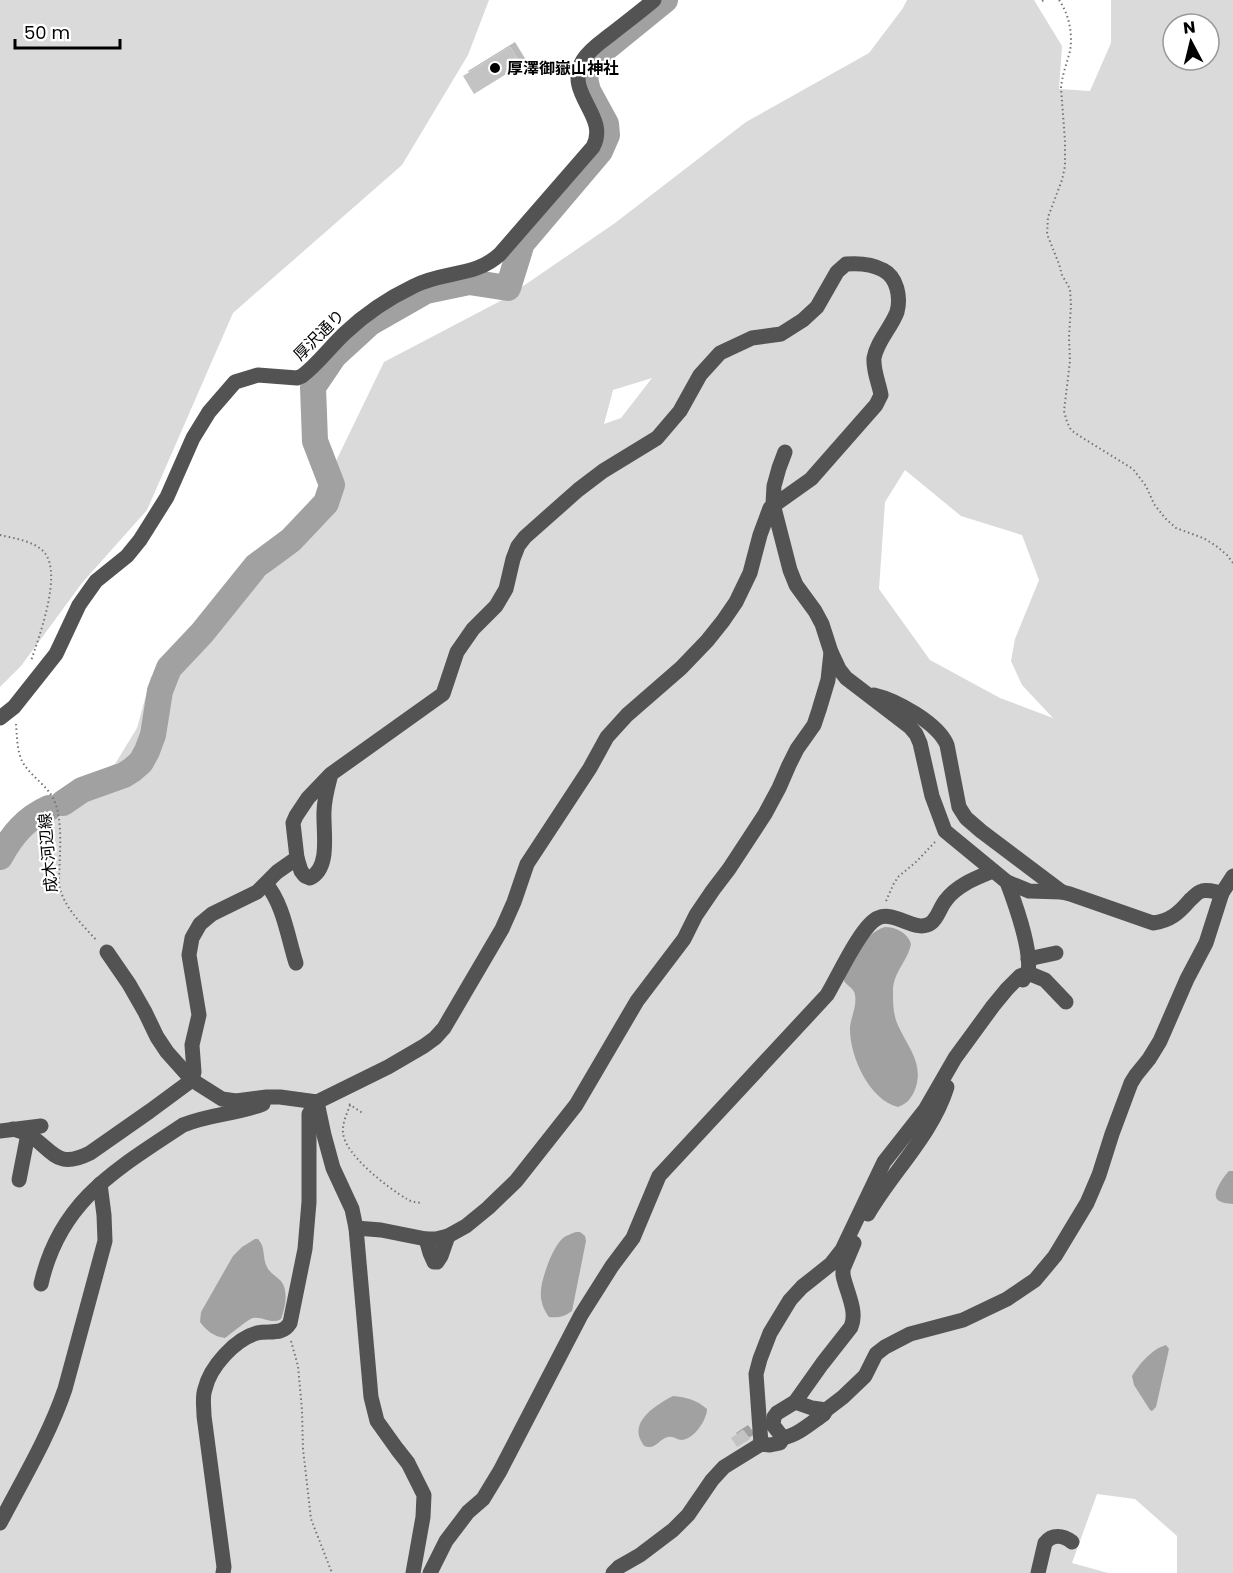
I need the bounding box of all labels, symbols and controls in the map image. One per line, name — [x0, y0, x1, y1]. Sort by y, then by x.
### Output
scale bar — [15, 12, 120, 50]
north arrow — [1161, 12, 1221, 72]
text: N — [1182, 15, 1197, 40]
text: 50 m — [24, 20, 70, 45]
place label: 厚澤御嶽山神社 — [507, 57, 619, 80]
marker: 厚澤御嶽山神社 — [488, 61, 502, 75]
street label: 厚沢通り — [288, 304, 350, 366]
street label: 成木河辺線 — [33, 812, 63, 894]

